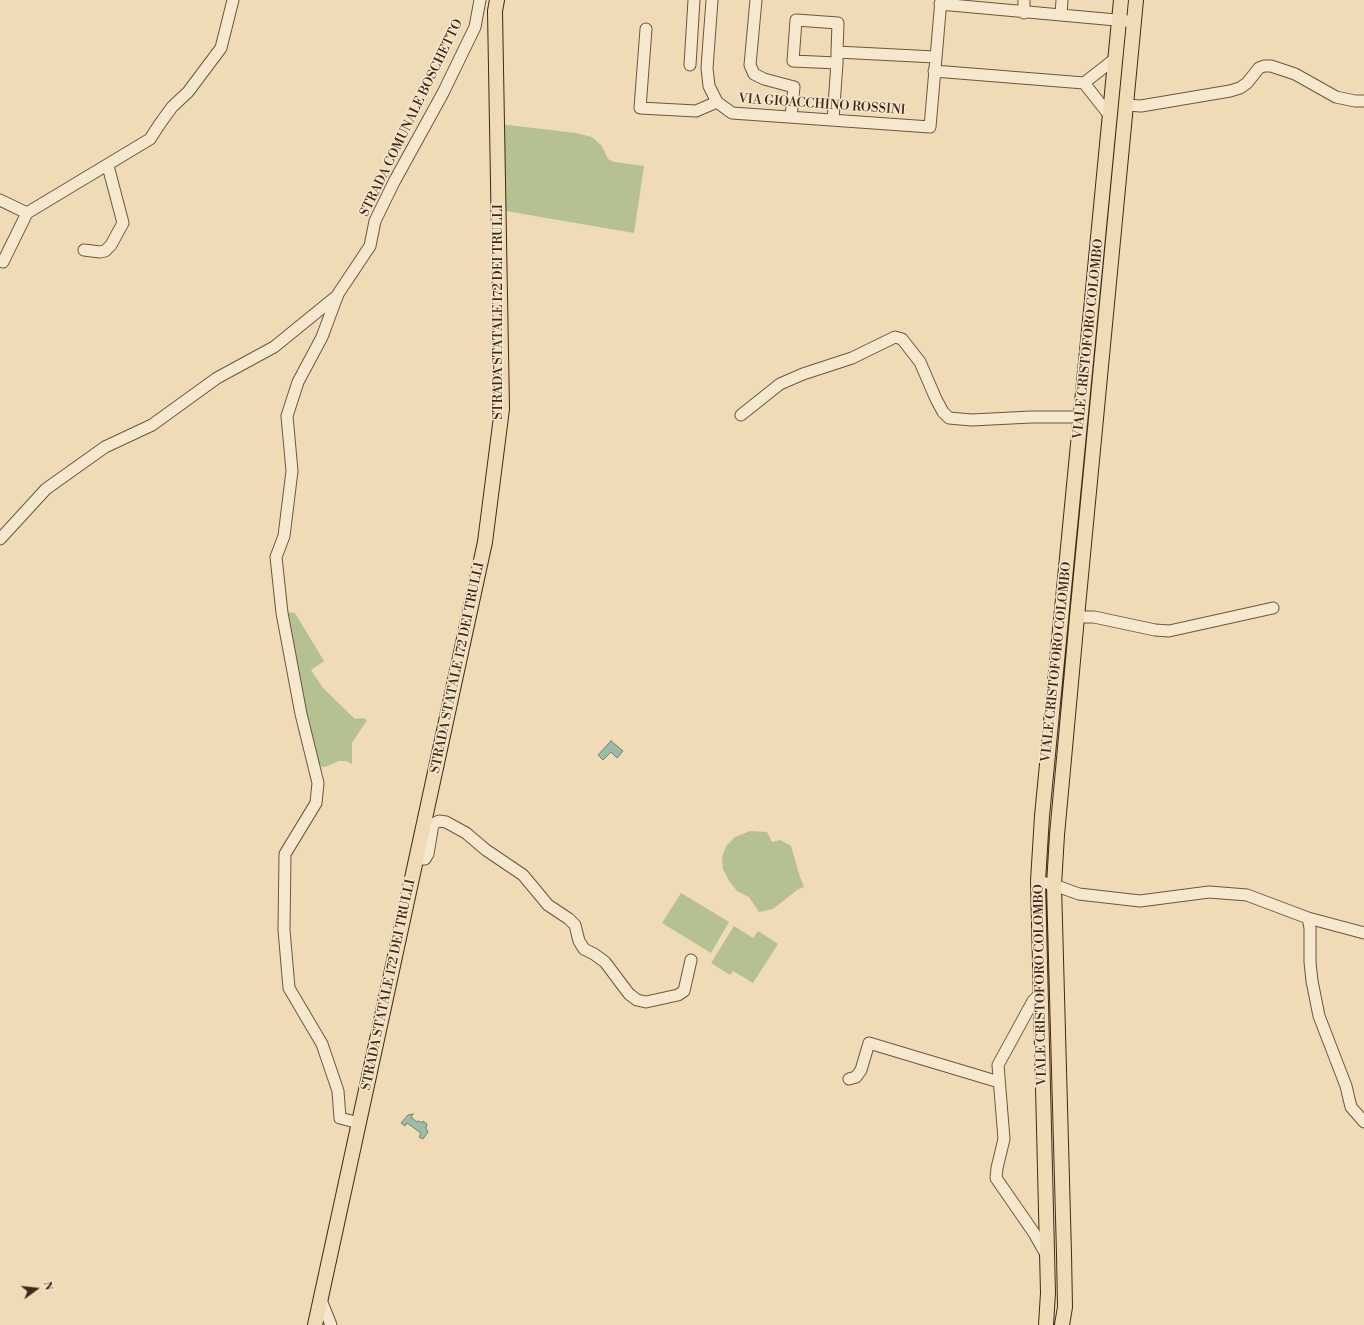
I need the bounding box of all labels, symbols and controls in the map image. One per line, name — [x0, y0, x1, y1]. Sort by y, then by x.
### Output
street label: STRADA COMUNALE BOSCHETTO — [357, 17, 467, 219]
street label: VIA GIOACCHINO ROSSINI — [738, 91, 906, 119]
street label: STRADA STATALE 172 DEI TRULLI — [491, 204, 507, 420]
street label: VIALE CRISTOFORO COLOMBO — [1071, 238, 1107, 440]
street label: STRADA STATALE 172 DEI TRULLI — [428, 561, 488, 775]
street label: VIALE CRISTOFORO COLOMBO — [1039, 561, 1075, 763]
street label: STRADA STATALE 172 DEI TRULLI — [359, 878, 419, 1092]
street label: VIALE CRISTOFORO COLOMBO — [1031, 884, 1051, 1086]
north arrow — [16, 1269, 56, 1309]
text: N — [40, 1280, 55, 1292]

